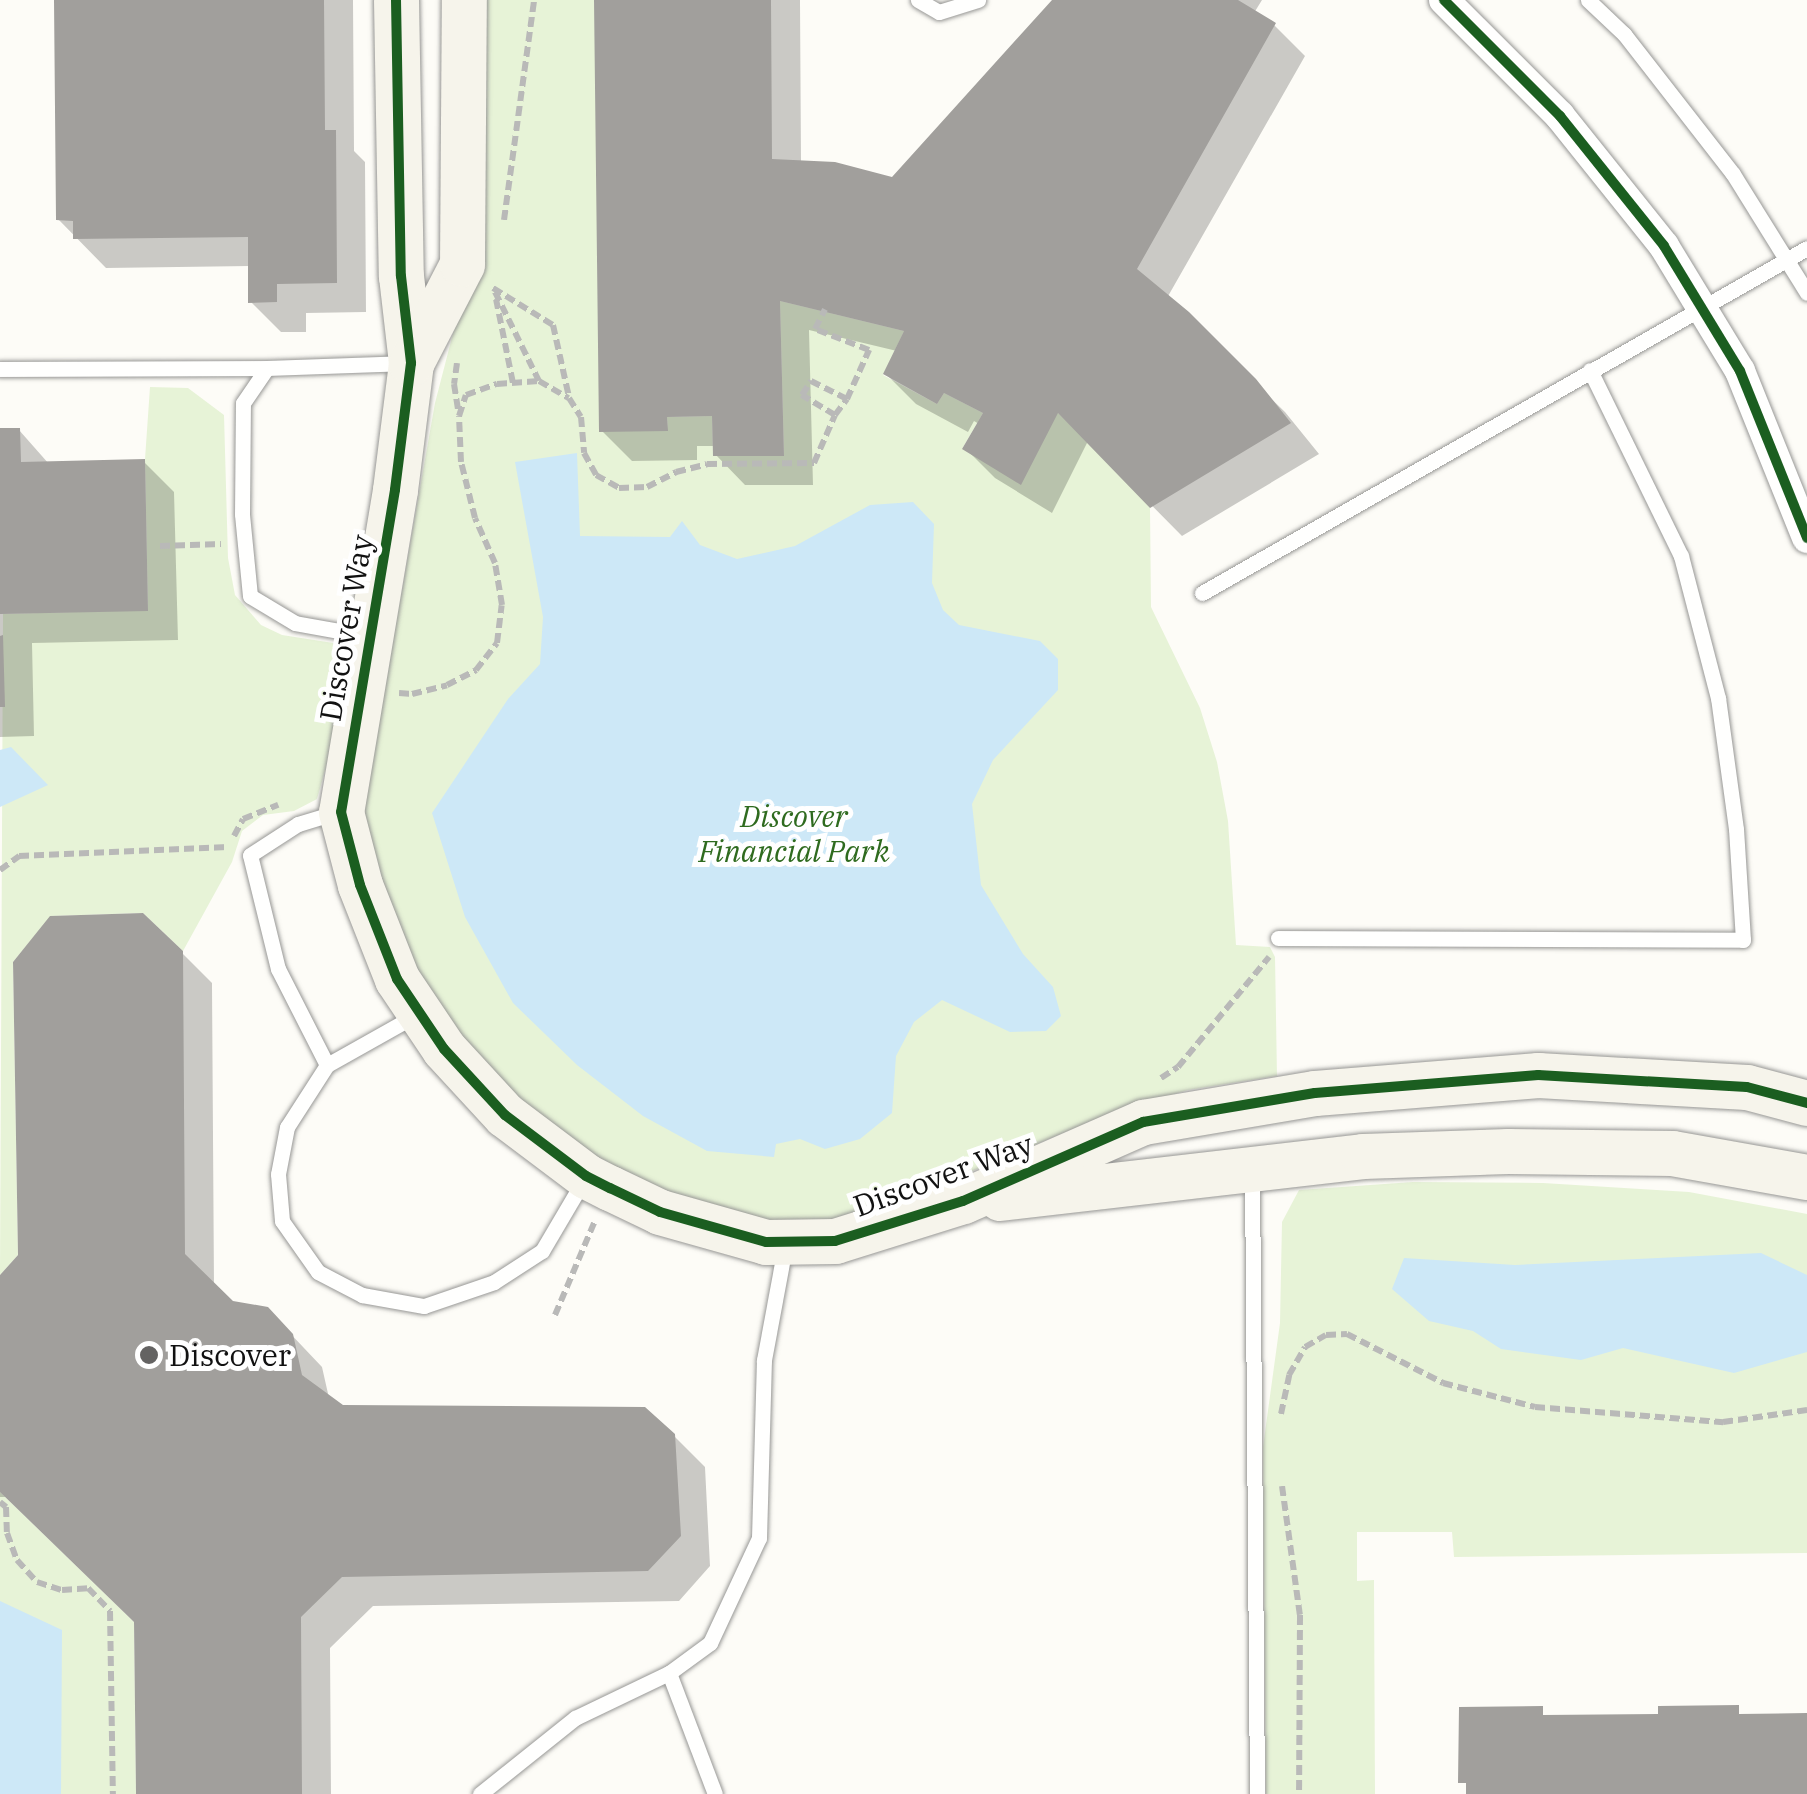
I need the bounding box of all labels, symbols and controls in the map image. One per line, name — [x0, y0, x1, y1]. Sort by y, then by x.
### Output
street label: Discover Way — [312, 532, 380, 724]
park label: Discover Financial Park — [698, 798, 890, 868]
street label: Discover Way — [848, 1126, 1038, 1224]
place label: Discover — [169, 1337, 291, 1373]
marker: Discover — [138, 1344, 160, 1366]

